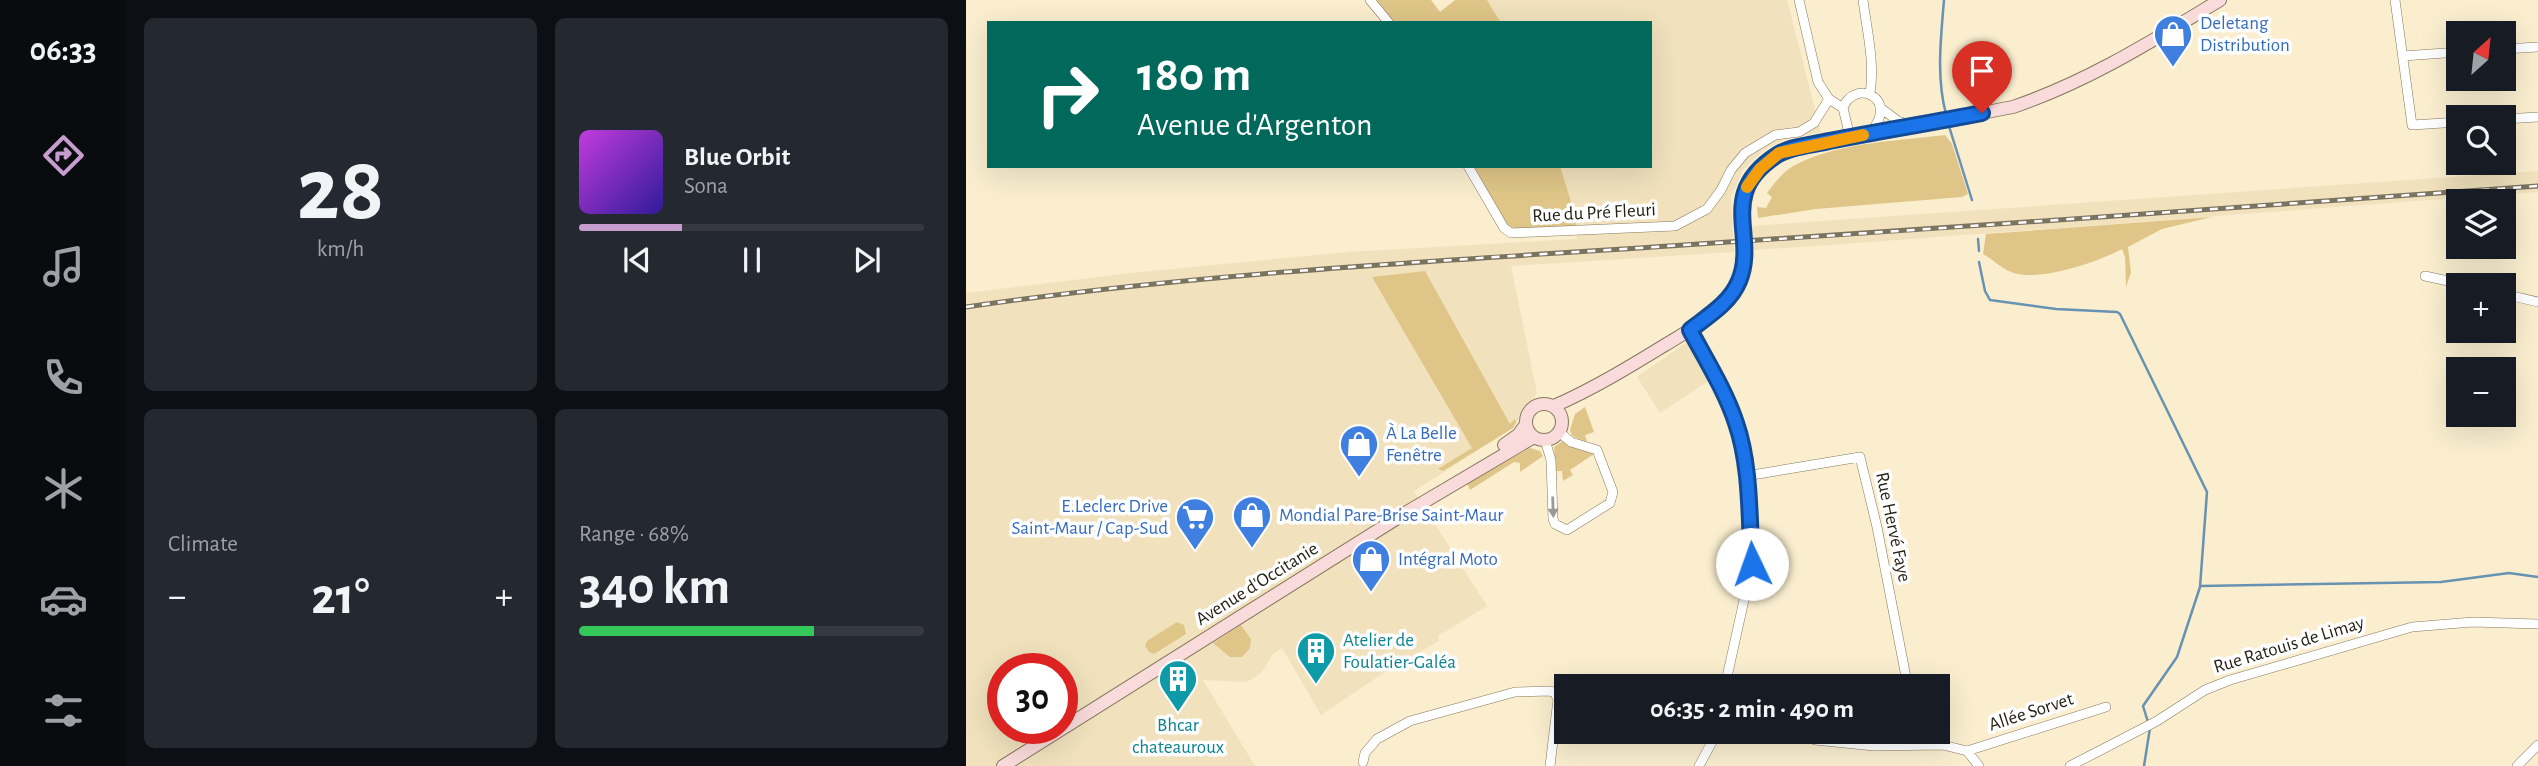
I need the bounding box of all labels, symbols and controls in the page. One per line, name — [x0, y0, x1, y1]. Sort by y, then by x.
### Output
shop icon: Deletang Distribution — [2152, 13, 2194, 68]
place label: Deletang Distribution — [2200, 14, 2290, 55]
north arrow — [2446, 21, 2516, 91]
map controls — [2446, 21, 2516, 427]
text: 06:33 — [29, 34, 97, 66]
pin — [1952, 41, 2012, 113]
icon: right — [1022, 49, 1113, 140]
text: 180 m — [1137, 51, 1251, 100]
icon: arrive — [1963, 52, 2001, 90]
button: search — [2446, 105, 2516, 175]
text: Avenue d'Argenton — [1137, 109, 1373, 141]
icon: directions — [39, 131, 88, 180]
text: Blue Orbit — [684, 144, 790, 170]
text: 28 — [297, 145, 384, 236]
text: Sona — [684, 175, 728, 198]
button: layers — [2446, 189, 2516, 259]
street label: Rue du Pré Fleuri — [1532, 200, 1656, 226]
text: km/h — [317, 238, 364, 261]
icon: previous — [618, 241, 656, 279]
icon: pause — [733, 241, 771, 279]
icon: next — [848, 241, 886, 279]
icon: music — [39, 242, 88, 291]
button: + — [2446, 273, 2516, 343]
icon: phone — [39, 353, 88, 402]
button: − — [2446, 357, 2516, 427]
place label: À La Belle Fenêtre — [1386, 422, 1457, 465]
shop icon: À La Belle Fenêtre — [1338, 423, 1380, 478]
icon: climate — [39, 464, 88, 513]
street label: Rue Hervé Faye — [1872, 470, 1914, 584]
shop icon: Mondial Pare-Brise Saint-Maur — [1231, 494, 1273, 549]
supermarket icon: E.Leclerc Drive Saint-Maur / Cap-Sud — [1174, 496, 1216, 551]
place label: E.Leclerc Drive Saint-Maur / Cap-Sud — [1012, 497, 1168, 538]
one-way arrow — [1547, 497, 1558, 519]
place label: Mondial Pare-Brise Saint-Maur — [1279, 506, 1503, 525]
text: Range · 68% — [579, 523, 689, 546]
position arrow — [1715, 527, 1789, 601]
text: Climate — [168, 533, 238, 556]
shop icon: Intégral Moto — [1350, 538, 1392, 593]
street label: Avenue d'Occitanie — [1192, 539, 1322, 629]
place label: Intégral Moto — [1398, 550, 1498, 569]
text: 340 km — [579, 561, 730, 613]
text: 21° — [311, 571, 370, 623]
icon: car — [39, 575, 88, 624]
text: − — [168, 578, 186, 616]
text: + — [495, 578, 513, 616]
street label: Rue Ratouis de Limay — [2211, 613, 2367, 677]
building icon: Atelier de Foulatier-Galéa — [1295, 630, 1337, 685]
place label: Atelier de Foulatier-Galéa — [1343, 631, 1456, 672]
speed limit sign: 30 — [987, 653, 1078, 744]
building icon: Bhcar chateauroux — [1157, 658, 1199, 713]
icon: filters — [39, 686, 88, 735]
street label: Allée Sorvet — [1986, 689, 2076, 735]
text: 06:35 · 2 min · 490 m — [1650, 696, 1854, 722]
place label: Bhcar chateauroux — [1132, 716, 1224, 757]

